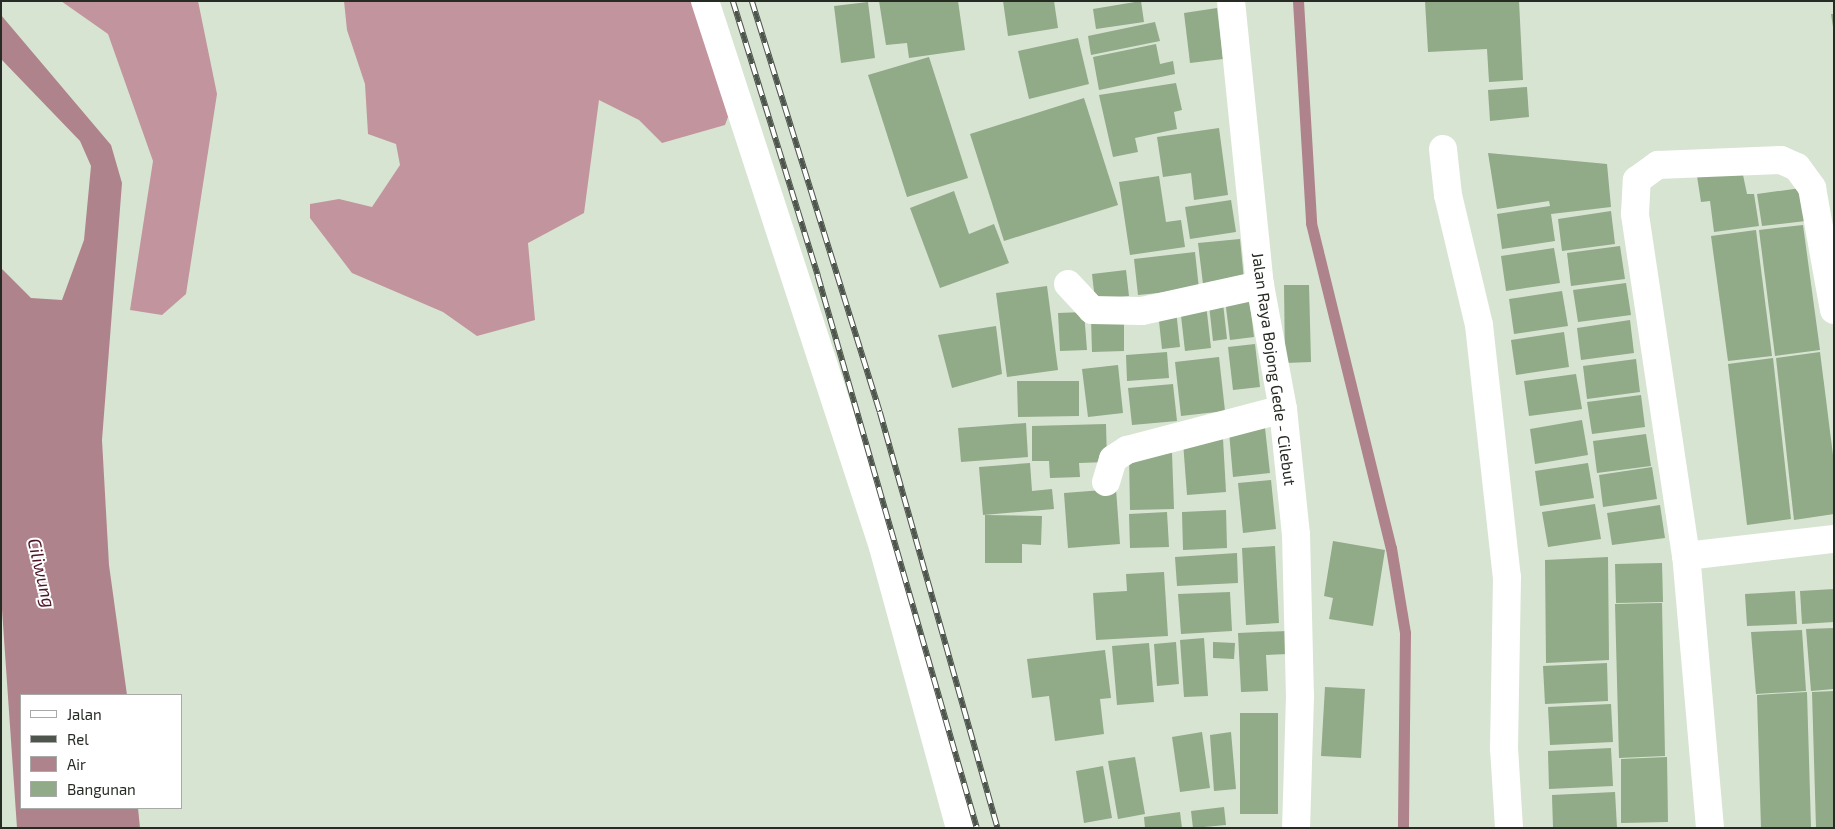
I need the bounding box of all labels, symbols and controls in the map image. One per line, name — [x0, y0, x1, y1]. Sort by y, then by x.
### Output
street label: Jalan Raya Bojong Gede - Cilebut — [1248, 251, 1300, 487]
water label: Ciliwung — [24, 536, 60, 610]
legend — [20, 694, 182, 809]
text: Jalan — [67, 705, 102, 723]
text: Rel — [67, 730, 89, 748]
text: Air — [67, 755, 86, 773]
text: Bangunan — [67, 780, 136, 798]

